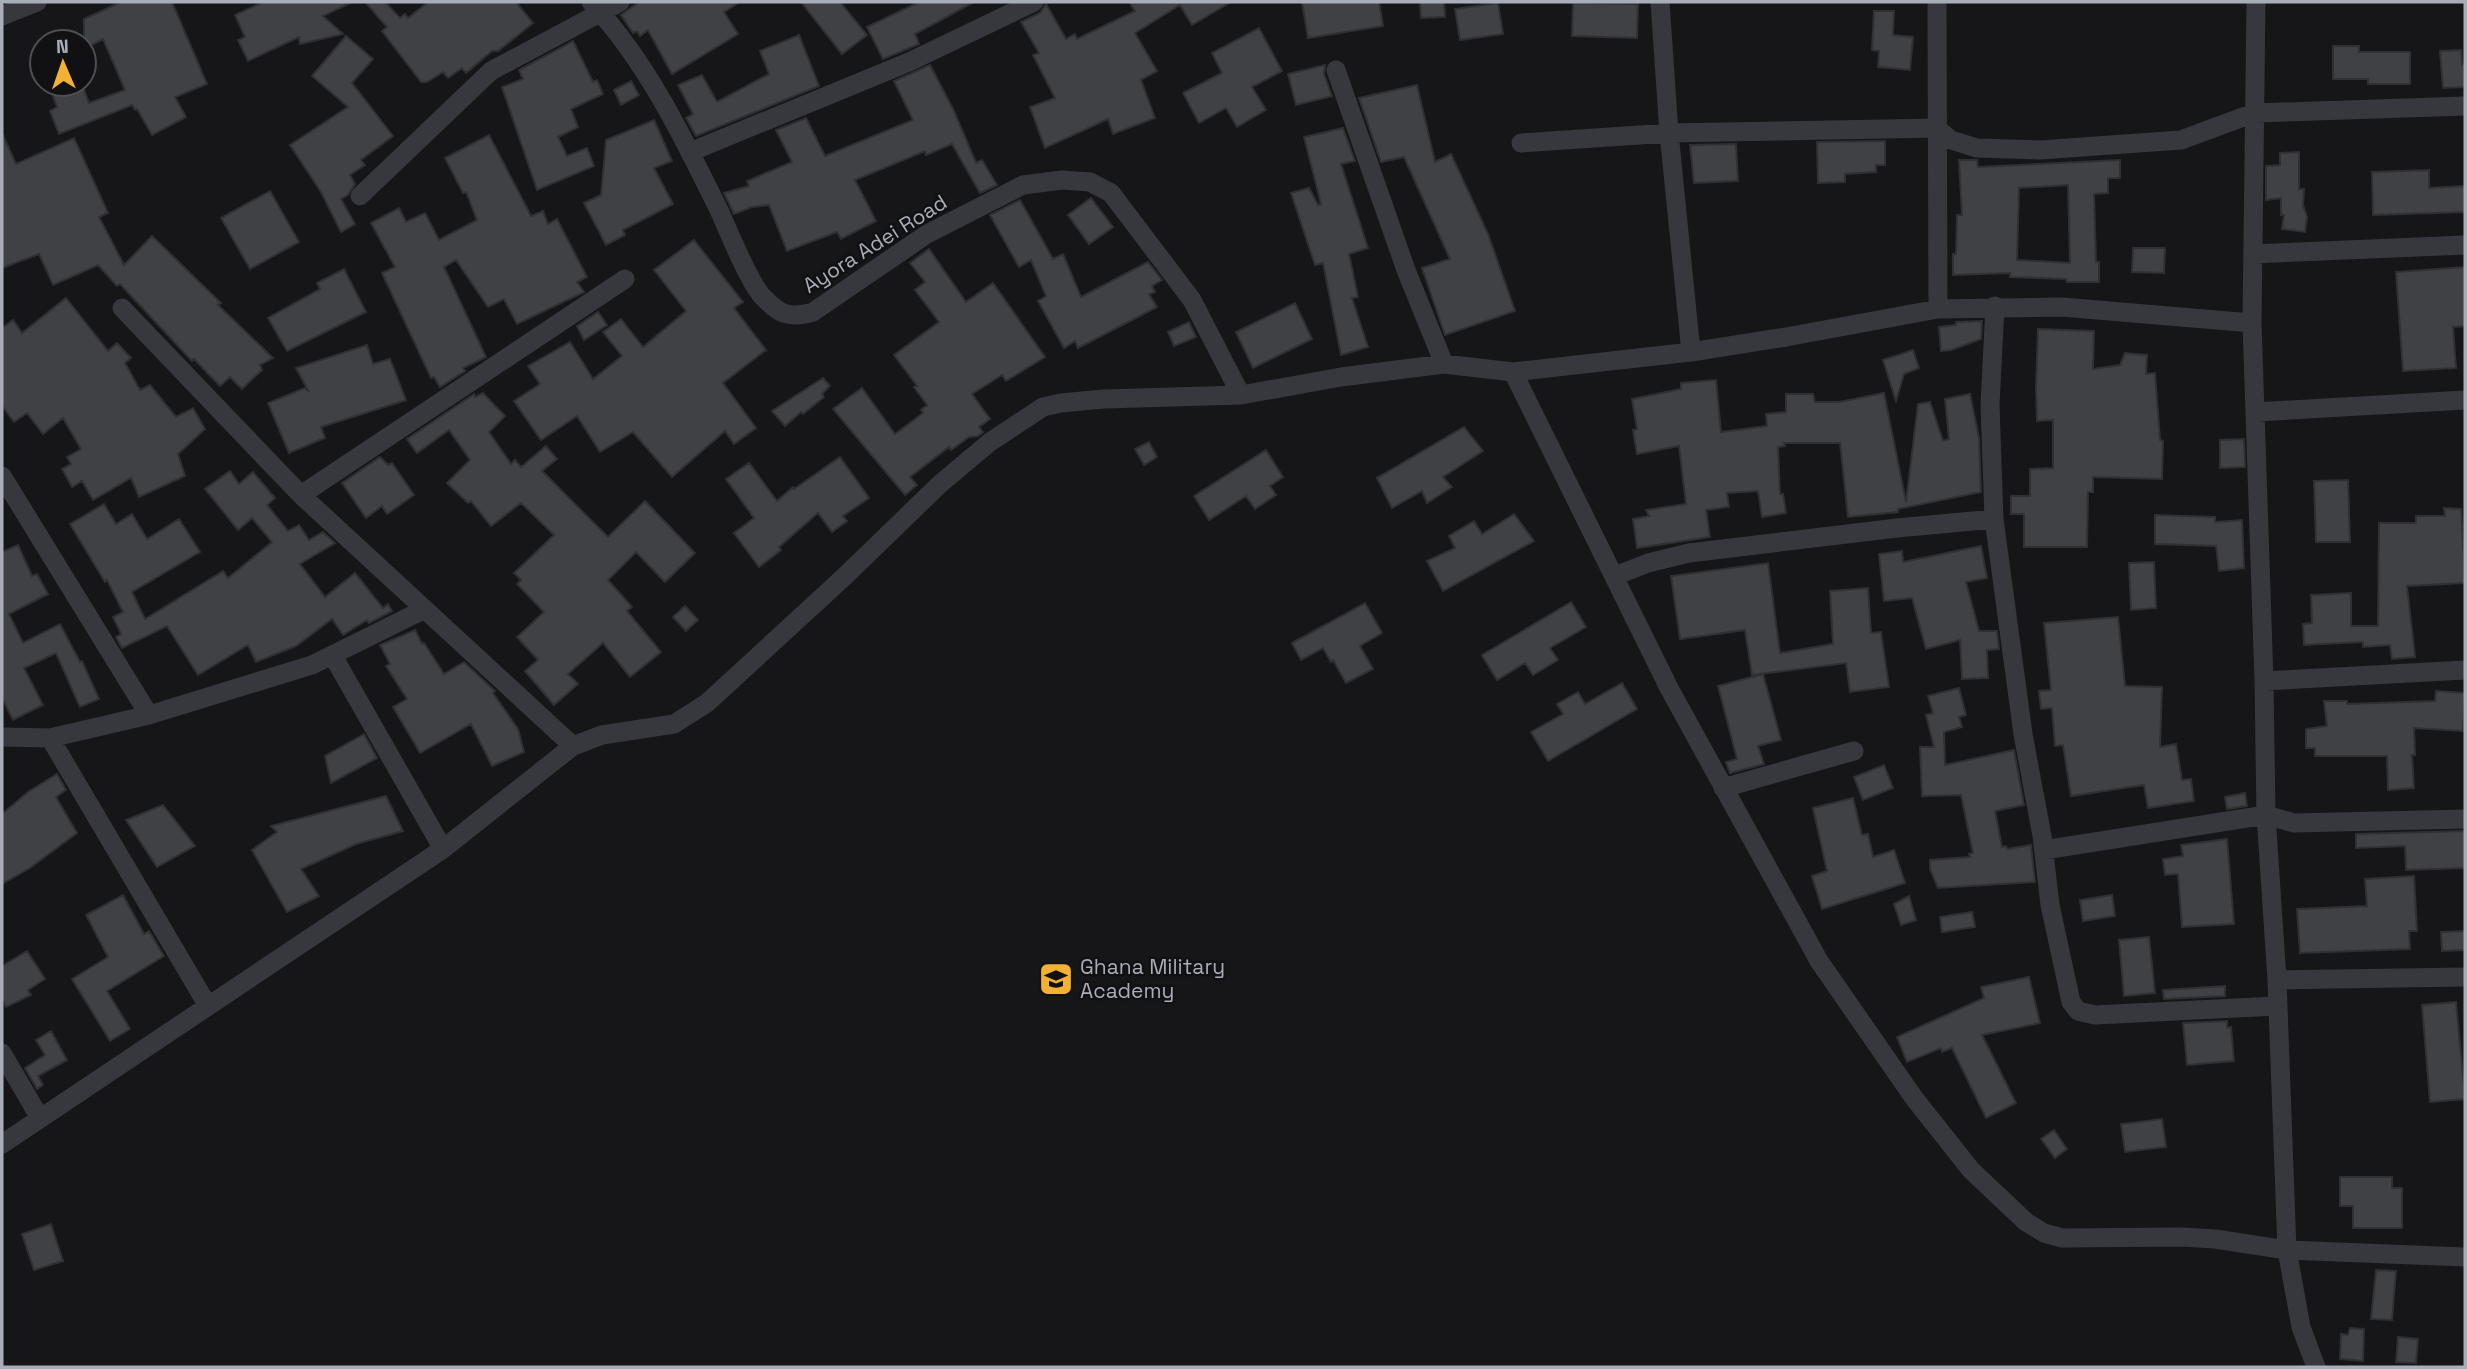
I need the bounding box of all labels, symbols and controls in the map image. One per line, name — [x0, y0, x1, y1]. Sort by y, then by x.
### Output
north arrow — [28, 28, 98, 98]
text: N — [56, 34, 69, 59]
street label: Ayora Adei Road — [798, 188, 952, 299]
place label: Ghana Military Academy — [1080, 953, 1225, 1004]
school or university icon: Ghana Military Academy — [1037, 960, 1075, 998]

